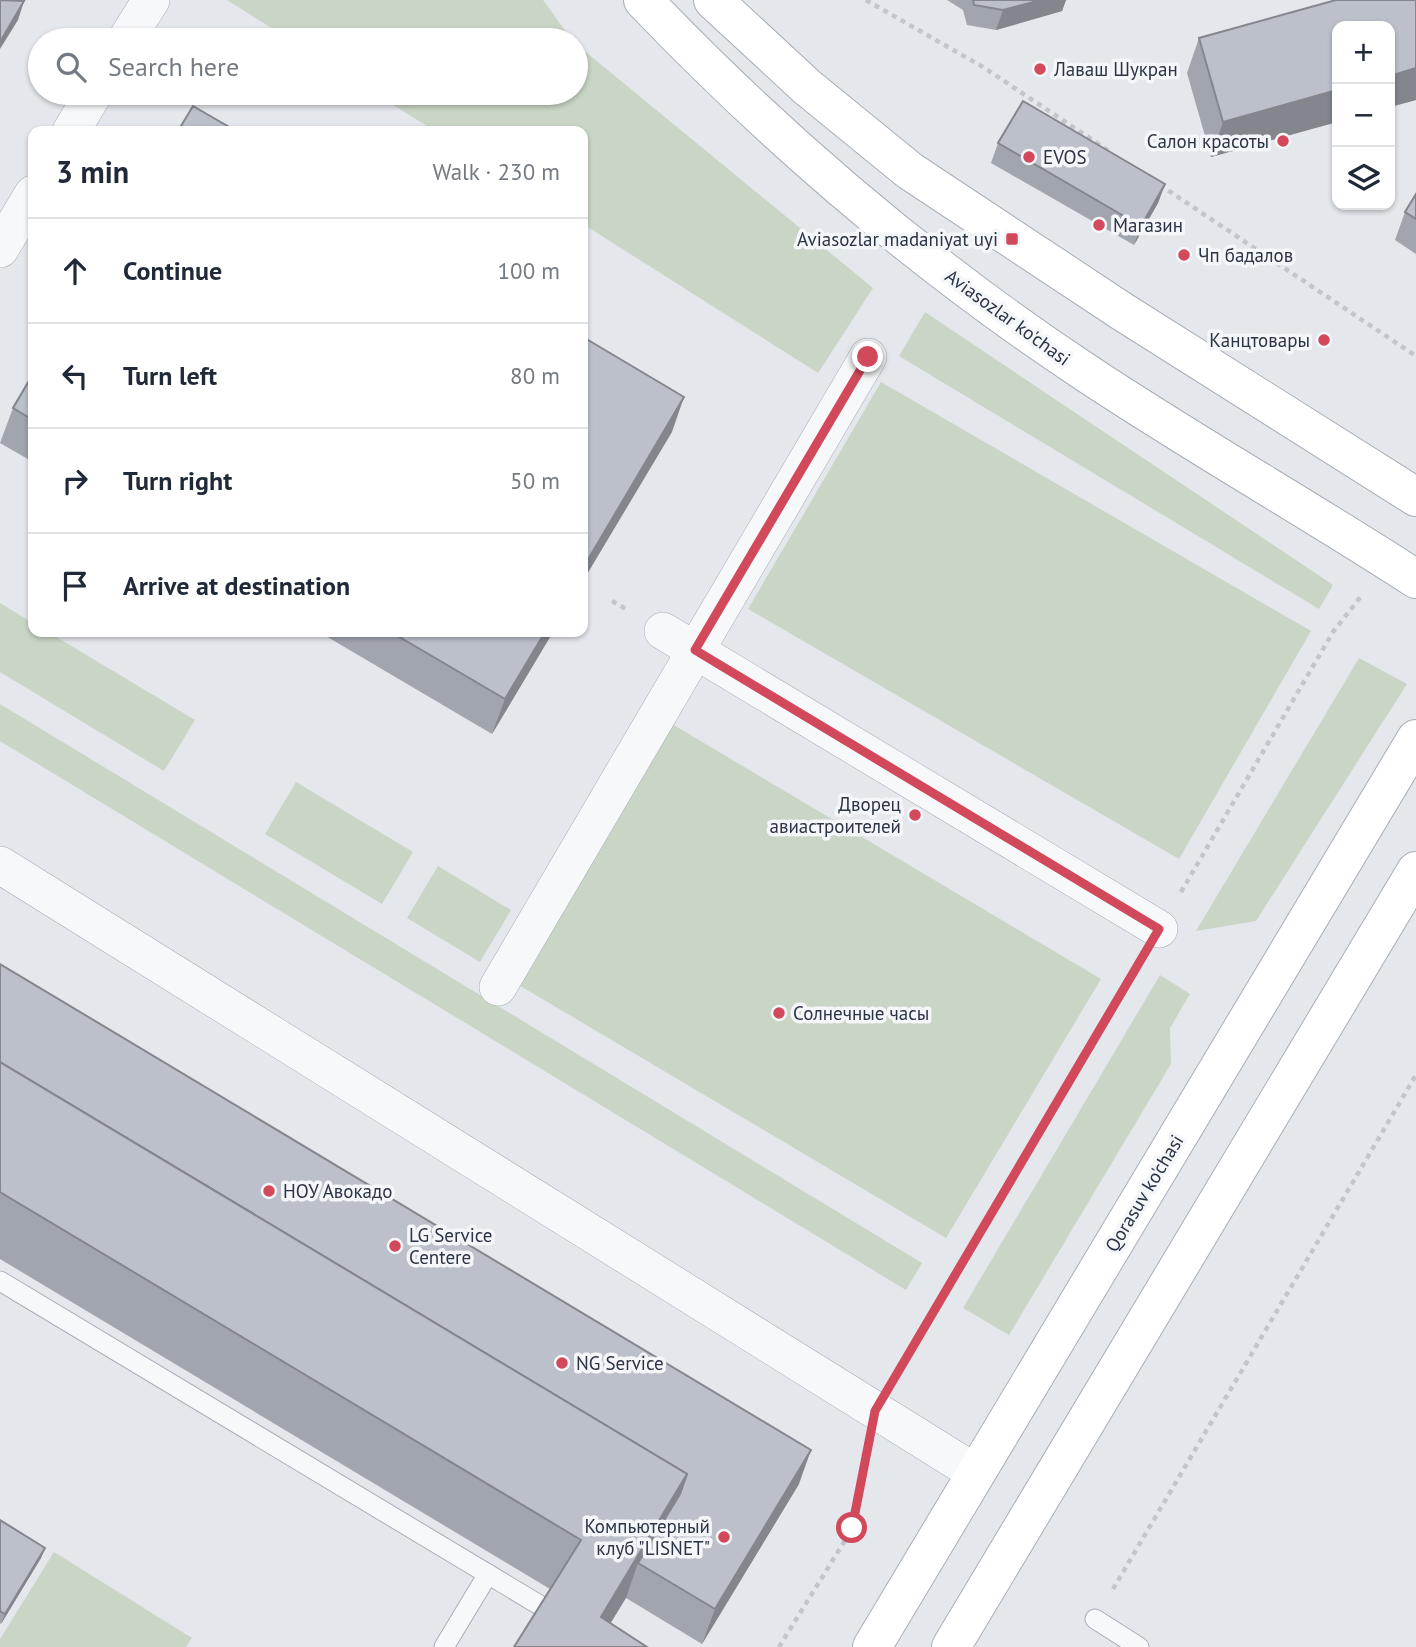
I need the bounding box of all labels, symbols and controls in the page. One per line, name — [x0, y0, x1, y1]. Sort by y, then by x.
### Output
map controls — [1332, 21, 1395, 210]
button: + — [1332, 21, 1395, 84]
search box — [28, 28, 588, 105]
icon: search — [52, 48, 90, 86]
text: Search here — [108, 50, 239, 83]
place label: Лаваш Шукран — [1053, 57, 1178, 81]
marker: Лаваш Шукран — [1032, 61, 1048, 77]
button: − — [1332, 84, 1395, 147]
place label: Салон красоты — [1147, 129, 1269, 153]
marker: Салон красоты — [1275, 133, 1291, 149]
place label: EVOS — [1043, 145, 1087, 169]
button: layers — [1332, 147, 1395, 210]
marker: EVOS — [1021, 149, 1037, 165]
text: 3 min — [56, 152, 129, 191]
text: Walk · 230 m — [433, 157, 560, 186]
place label: Магазин — [1113, 213, 1183, 237]
marker: Магазин — [1091, 217, 1107, 233]
place label: Aviasozlar madaniyat uyi — [797, 227, 998, 251]
marker: Aviasozlar madaniyat uyi — [1004, 231, 1020, 247]
place label: Чп бадалов — [1198, 243, 1293, 267]
marker: Чп бадалов — [1176, 247, 1192, 263]
icon: ahead — [56, 252, 94, 290]
text: Continue — [123, 254, 222, 287]
text: 100 m — [498, 256, 560, 285]
street label: Aviasozlar ko'chasi — [941, 264, 1075, 370]
place label: Канцтовары — [1209, 328, 1310, 352]
marker: Канцтовары — [1316, 332, 1332, 348]
route end — [852, 341, 883, 372]
icon: left — [56, 357, 94, 395]
text: Turn left — [123, 359, 217, 392]
text: 80 m — [510, 361, 560, 390]
icon: right — [56, 462, 94, 500]
text: Turn right — [123, 464, 232, 497]
text: 50 m — [510, 466, 560, 495]
icon: arrive — [56, 567, 94, 605]
text: Arrive at destination — [123, 569, 350, 602]
place label: Дворец авиастроителей — [770, 792, 901, 838]
marker: Дворец авиастроителей — [907, 807, 923, 823]
place label: Солнечные часы — [793, 1001, 929, 1025]
marker: Солнечные часы — [771, 1005, 787, 1021]
street label: Qorasuv ko'chasi — [1100, 1130, 1188, 1256]
place label: НОУ Авокадо — [283, 1179, 392, 1203]
marker: НОУ Авокадо — [261, 1183, 277, 1199]
place label: LG Service Centere — [409, 1223, 493, 1269]
marker: LG Service Centere — [387, 1238, 403, 1254]
place label: NG Service — [576, 1351, 664, 1375]
marker: NG Service — [554, 1355, 570, 1371]
route start — [836, 1512, 867, 1543]
place label: Компьютерный клуб "LISNET" — [585, 1514, 710, 1560]
marker: Компьютерный клуб "LISNET" — [716, 1529, 732, 1545]

